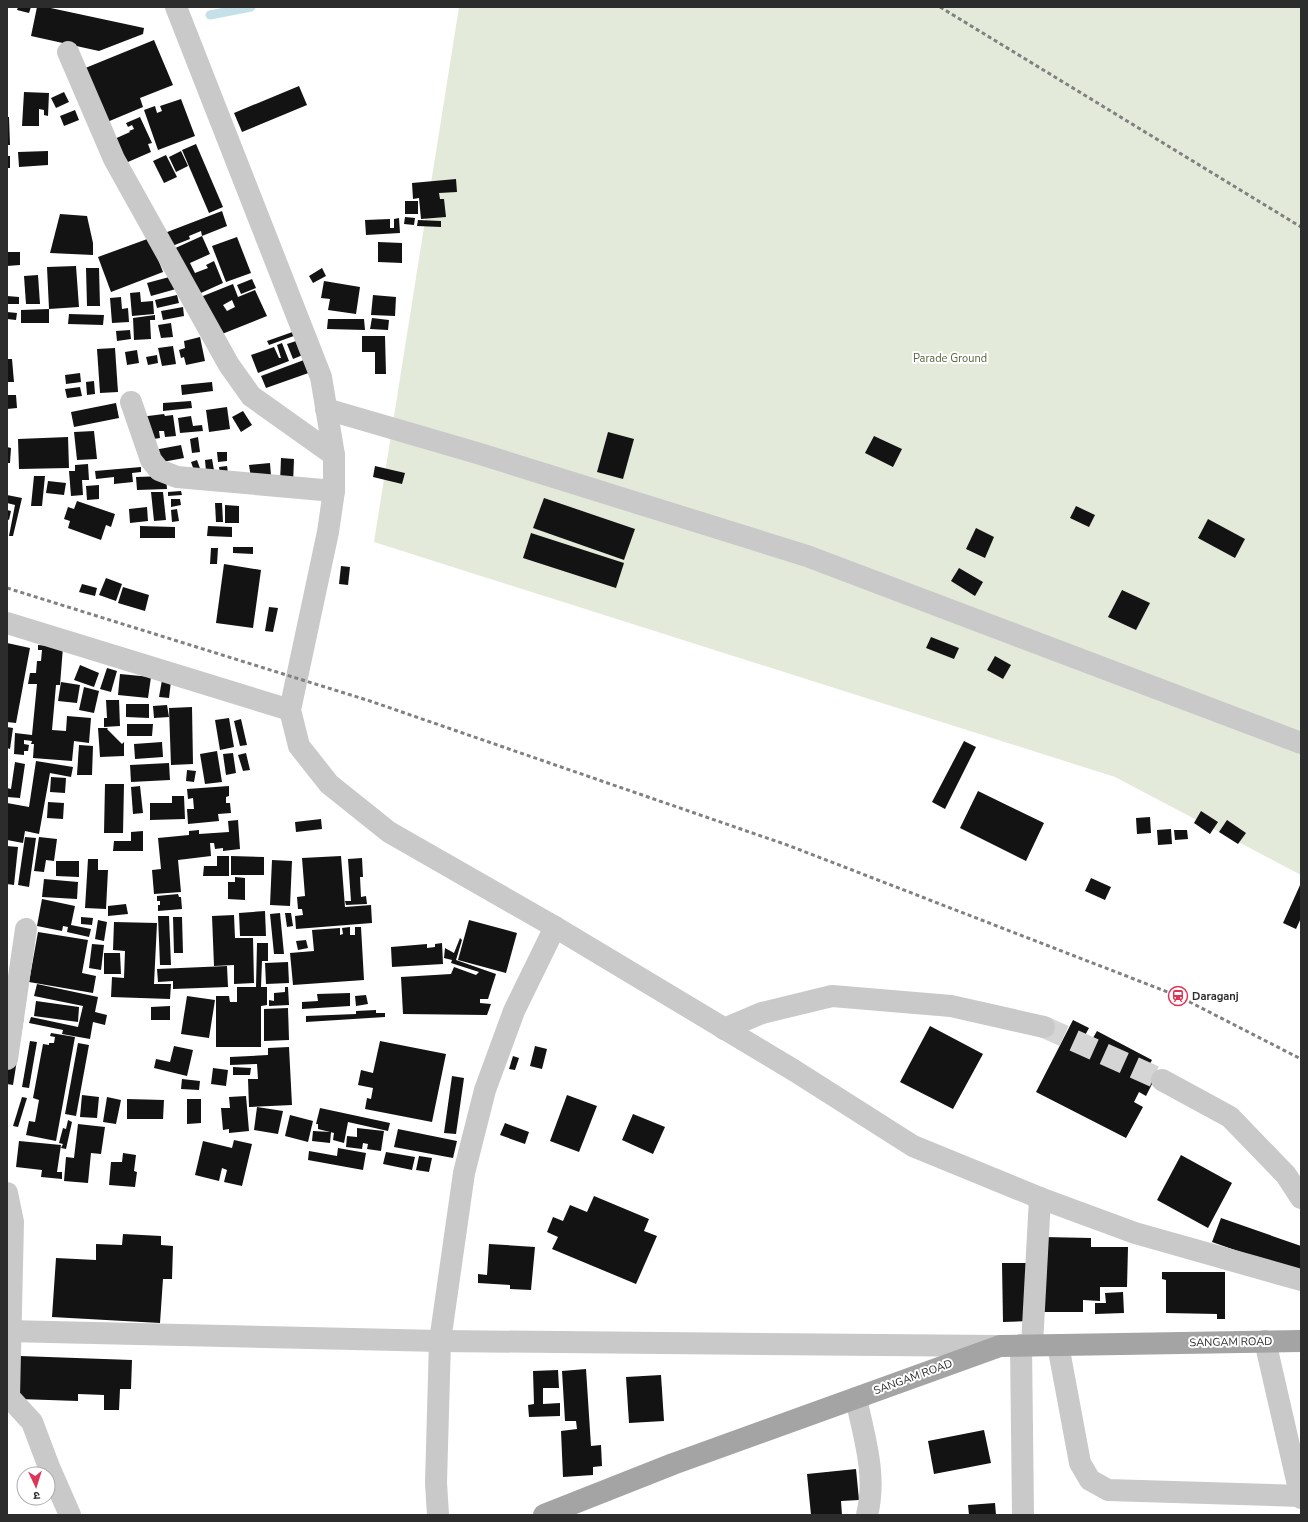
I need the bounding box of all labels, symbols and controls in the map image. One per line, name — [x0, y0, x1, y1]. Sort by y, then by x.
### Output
park label: Parade Ground — [913, 351, 987, 366]
station icon: Daraganj — [1167, 985, 1189, 1007]
place label: Daraganj — [1192, 989, 1239, 1004]
street label: SANGAM ROAD — [1189, 1334, 1273, 1350]
street label: SANGAM ROAD — [871, 1356, 955, 1398]
north arrow — [16, 1466, 56, 1506]
text: उ — [32, 1488, 40, 1503]

